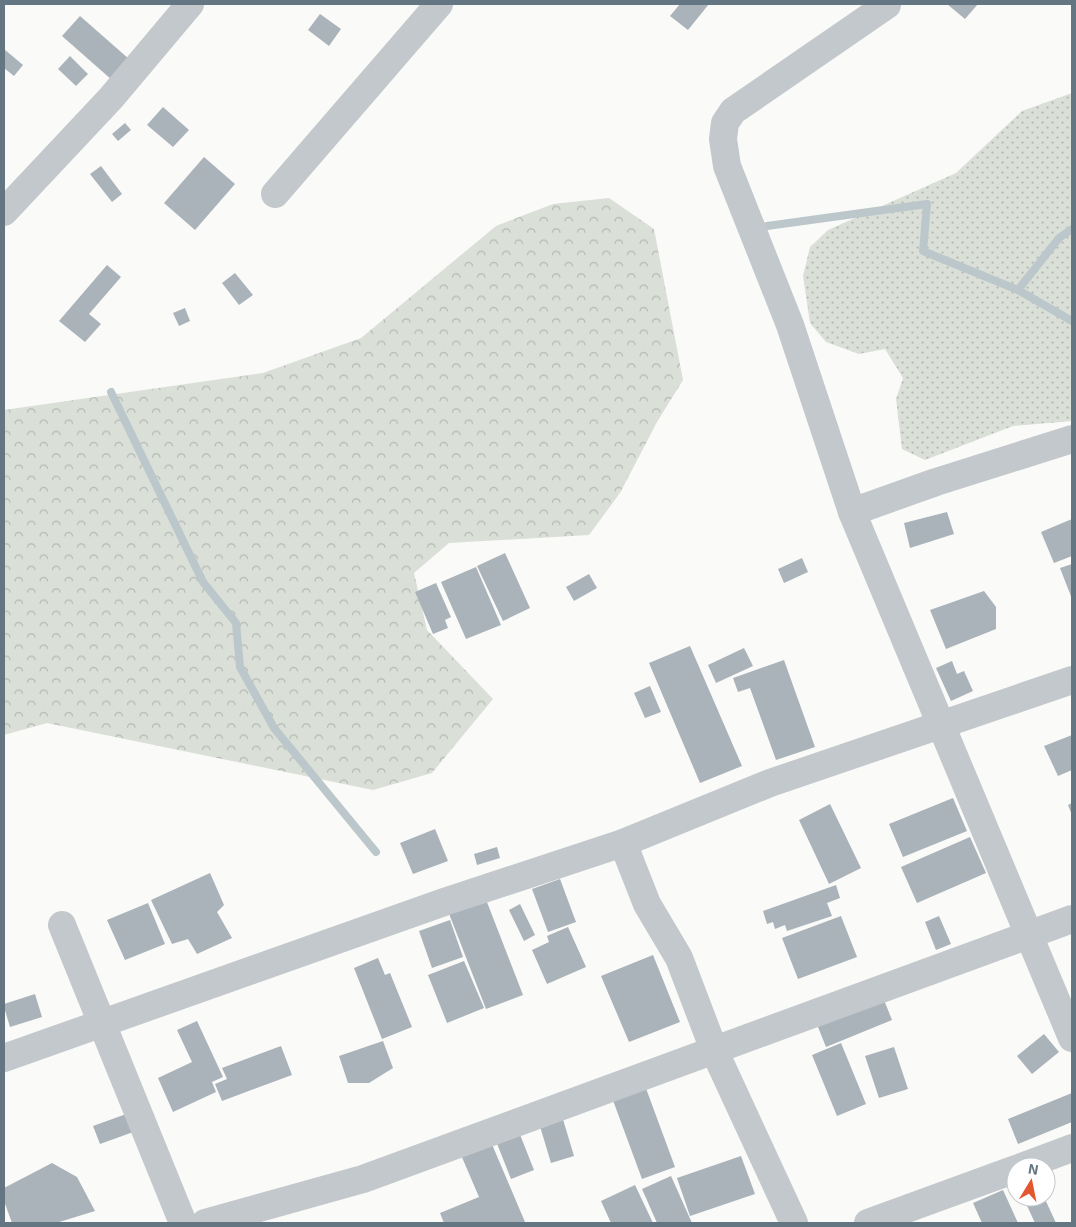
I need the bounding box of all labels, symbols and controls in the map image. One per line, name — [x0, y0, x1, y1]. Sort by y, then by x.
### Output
north arrow — [1006, 1157, 1056, 1207]
text: N — [1027, 1159, 1040, 1178]

